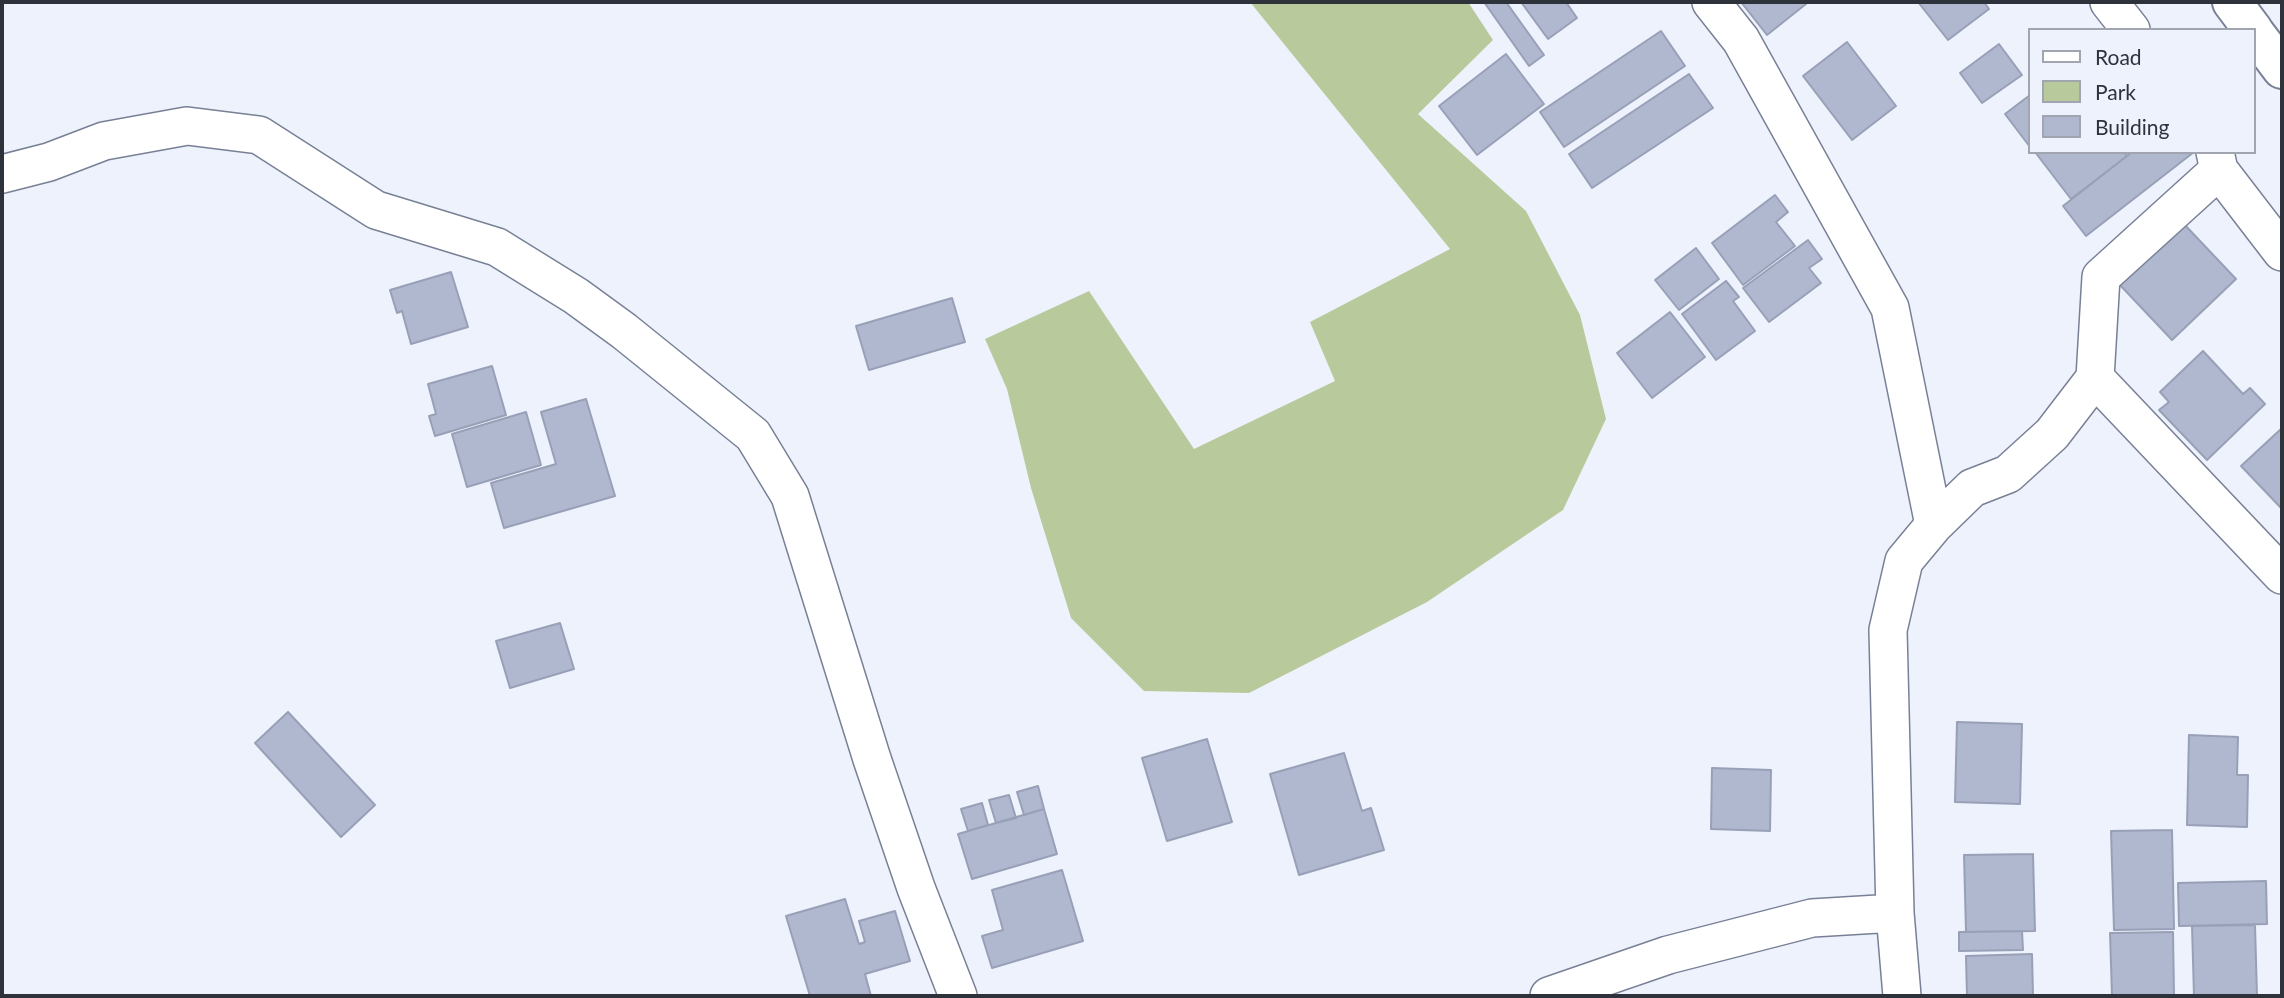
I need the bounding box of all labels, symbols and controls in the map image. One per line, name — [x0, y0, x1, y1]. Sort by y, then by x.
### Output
legend — [2028, 28, 2256, 154]
text: Road — [2095, 44, 2142, 69]
text: Park — [2095, 79, 2136, 104]
text: Building — [2095, 114, 2170, 139]

